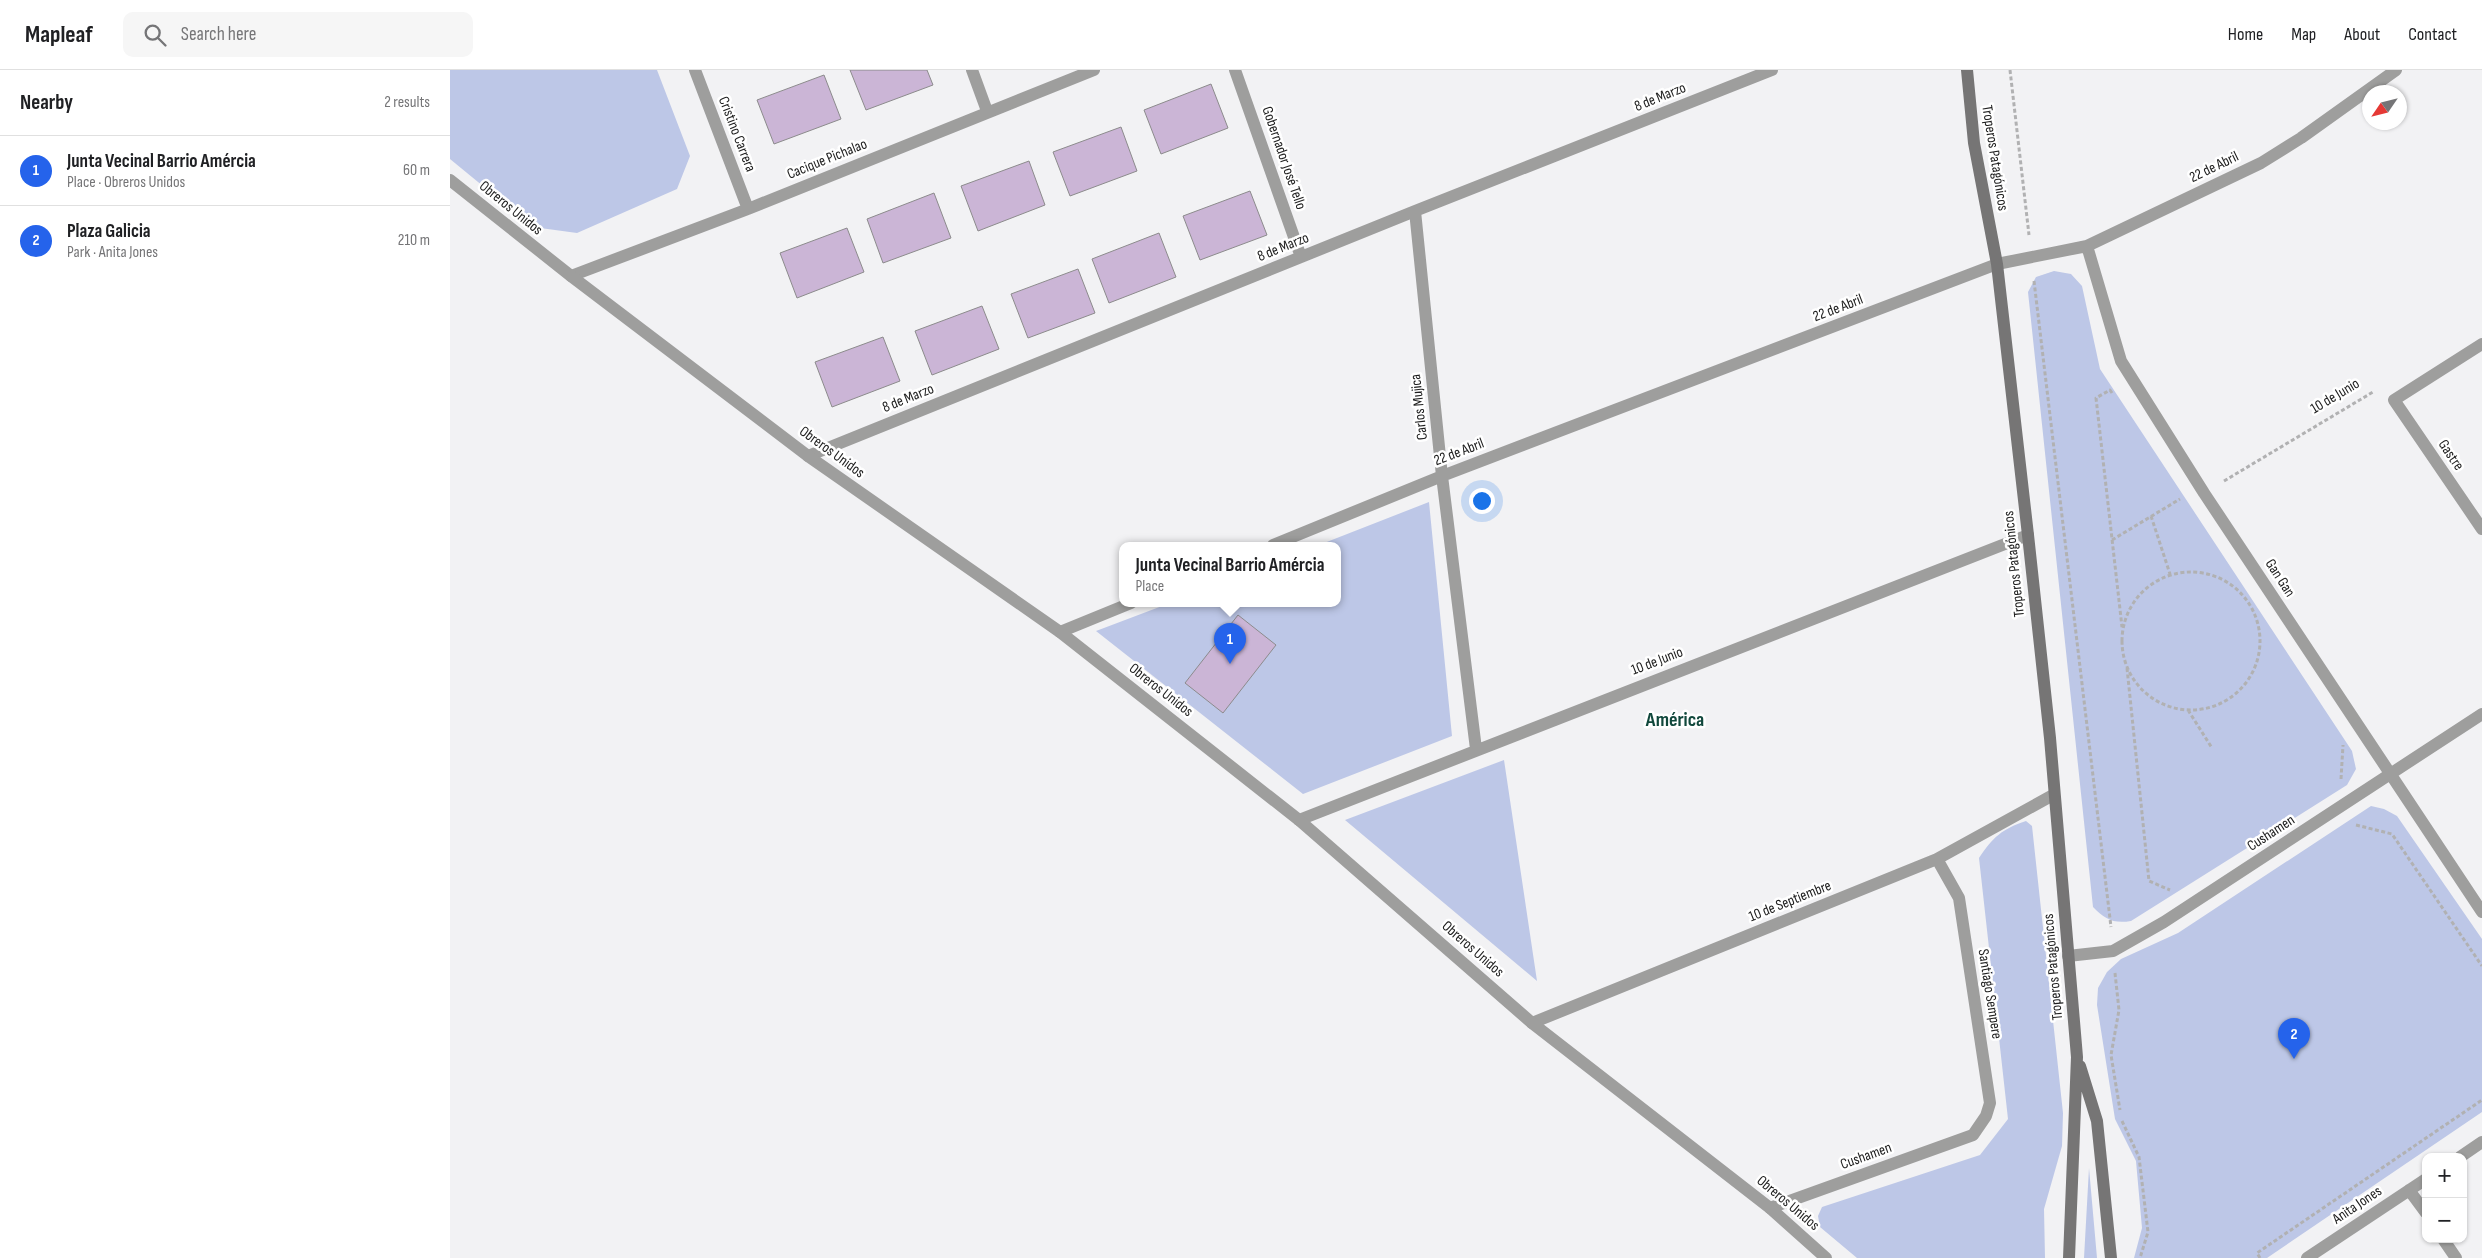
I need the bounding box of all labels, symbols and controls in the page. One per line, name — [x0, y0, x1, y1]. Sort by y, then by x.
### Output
search box — [123, 12, 473, 57]
text: Mapleaf — [25, 20, 93, 49]
icon: search — [141, 21, 169, 49]
text: Search here — [181, 23, 256, 46]
text: Home — [2228, 24, 2263, 45]
text: Map — [2291, 24, 2316, 45]
text: About — [2344, 24, 2380, 45]
text: Contact — [2408, 24, 2457, 45]
street label: 8 de Marzo — [1631, 78, 1689, 116]
north arrow — [2362, 85, 2407, 130]
text: Nearby — [20, 90, 73, 115]
text: 2 results — [384, 93, 430, 112]
street label: Cristino Carrera — [714, 94, 760, 175]
street label: Gobernador José Tello — [1257, 104, 1311, 212]
street label: Troperos Patagónicos — [1977, 104, 2013, 212]
street label: Cacique Pichalao — [784, 134, 870, 184]
street label: 22 de Abril — [2186, 147, 2242, 187]
text: Junta Vecinal Barrio Amércia — [67, 150, 256, 173]
text: 1 — [33, 161, 39, 180]
text: 60 m — [403, 161, 430, 180]
text: Place · Obreros Unidos — [67, 173, 185, 192]
street label: Obreros Unidos — [475, 177, 547, 239]
text: Plaza Galicia — [67, 220, 151, 243]
street label: 8 de Marzo — [1254, 228, 1312, 266]
text: 2 — [32, 231, 40, 250]
text: 210 m — [398, 231, 430, 250]
text: Park · Anita Jones — [67, 243, 158, 262]
street label: 22 de Abril — [1810, 290, 1866, 326]
street label: Carlos Mujica — [1406, 373, 1432, 441]
street label: 10 de Junio — [2307, 374, 2363, 418]
street label: 8 de Marzo — [879, 379, 937, 417]
street label: Obreros Unidos — [796, 422, 868, 482]
street label: 22 de Abril — [1431, 434, 1487, 470]
street label: Gastre — [2434, 436, 2468, 474]
your location — [1469, 488, 1495, 514]
street label: Troperos Patagónicos — [1999, 510, 2029, 618]
popup — [1119, 542, 1341, 607]
text: Junta Vecinal Barrio Amércia — [1136, 554, 1324, 577]
street label: Gan Gan — [2261, 555, 2299, 601]
text: Place — [1136, 577, 1164, 596]
pin: 1 — [1214, 623, 1246, 664]
street label: 10 de Junio — [1628, 642, 1686, 680]
street label: Obreros Unidos — [1125, 659, 1197, 721]
district label: América — [1645, 708, 1704, 732]
street label: Cushamen — [2244, 811, 2298, 855]
street label: 10 de Septiembre — [1746, 876, 1834, 926]
street label: Troperos Patagónicos — [2039, 913, 2067, 1021]
street label: Obreros Unidos — [1438, 917, 1508, 981]
street label: Santiago Sempere — [1974, 948, 2006, 1040]
pin: 2 — [2278, 1018, 2310, 1059]
street label: Cushamen — [1838, 1138, 1894, 1174]
map controls — [2422, 1153, 2467, 1243]
button: + — [2422, 1153, 2467, 1198]
street label: Obreros Unidos — [1753, 1171, 1823, 1235]
street label: Anita Jones — [2328, 1182, 2385, 1229]
button: − — [2422, 1198, 2467, 1243]

